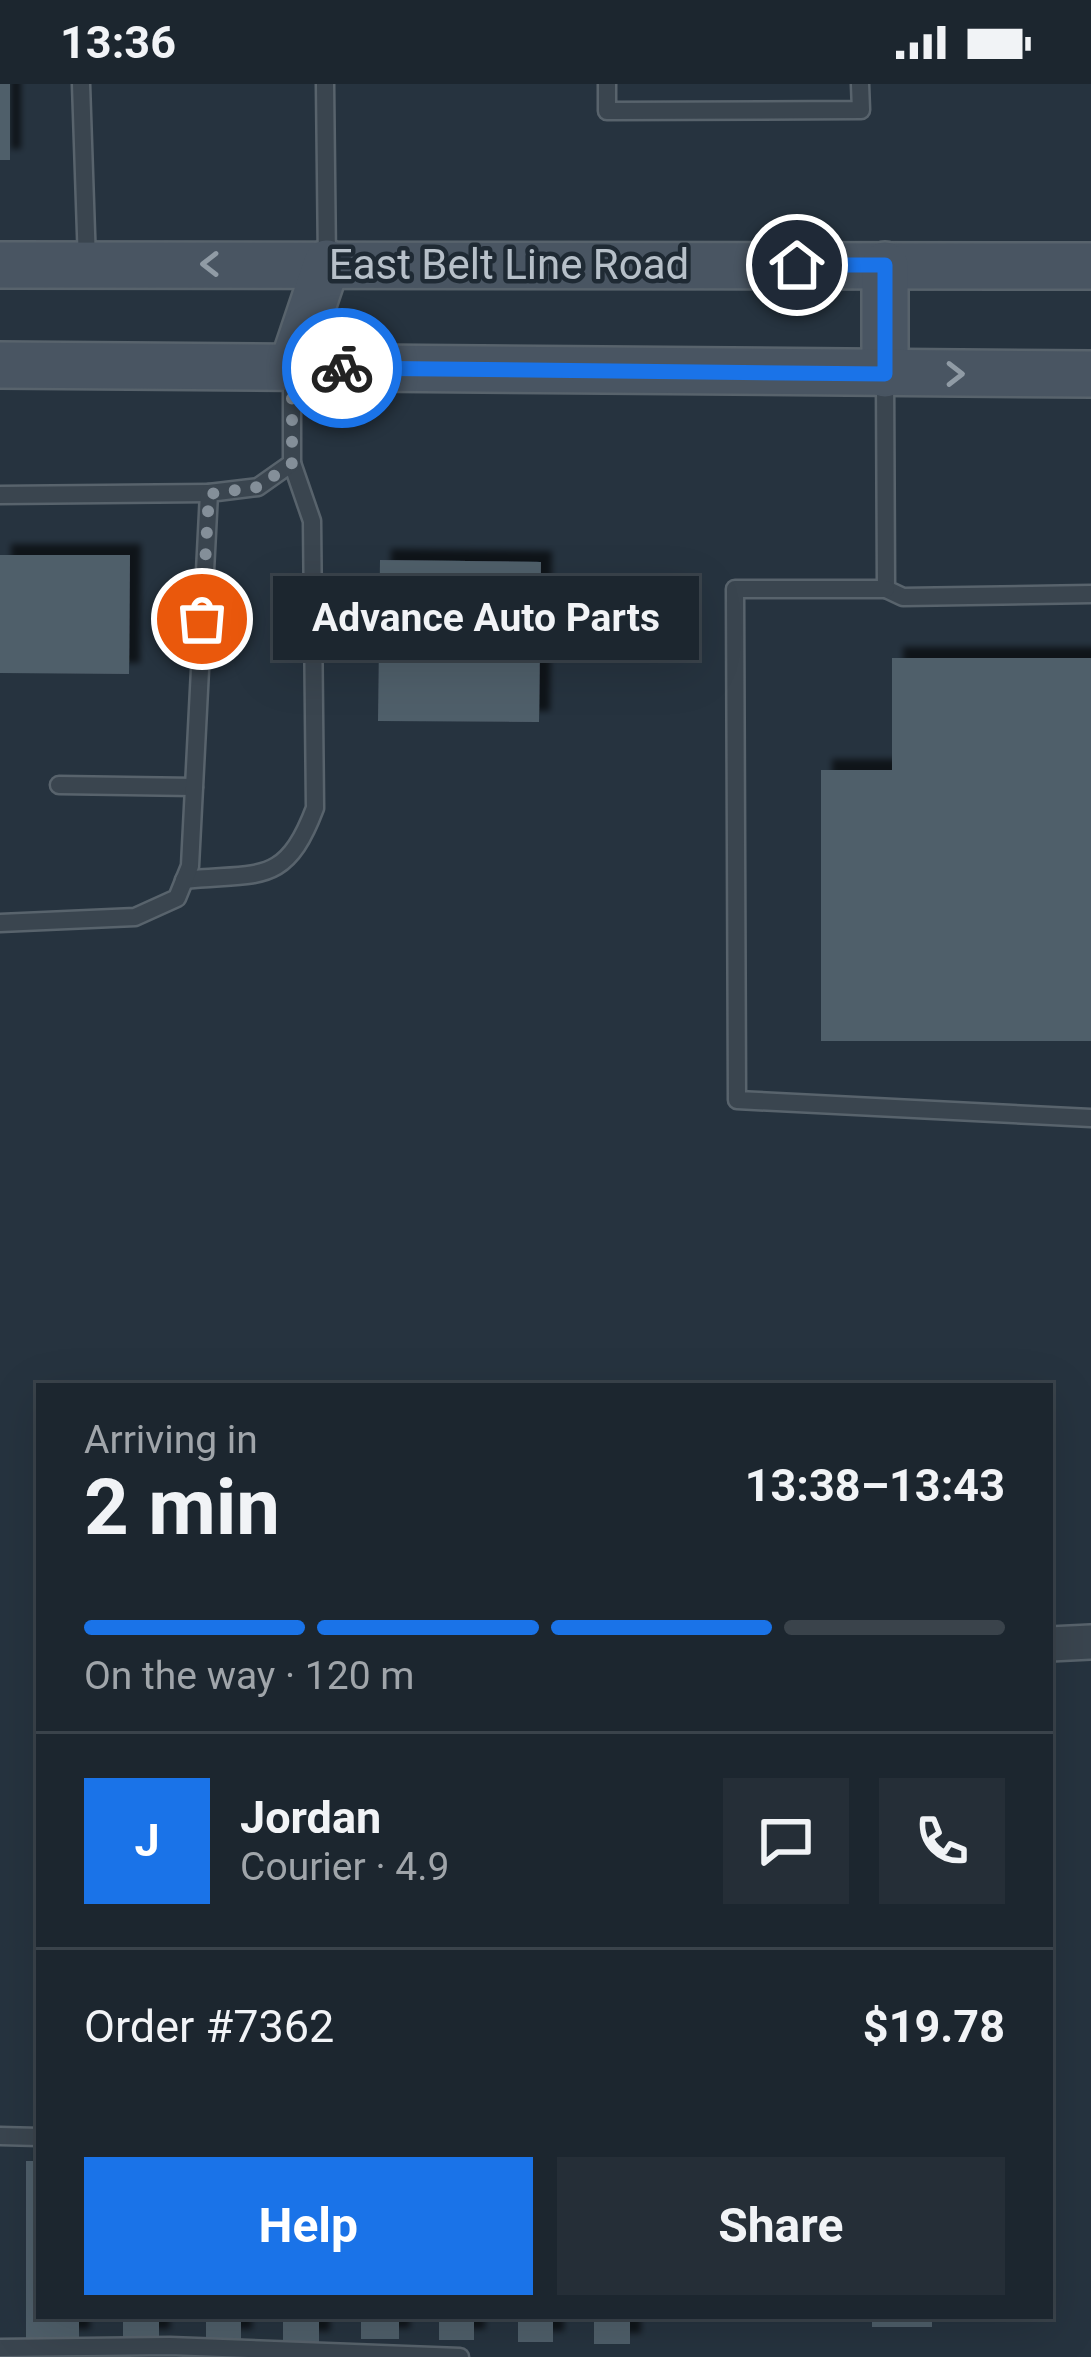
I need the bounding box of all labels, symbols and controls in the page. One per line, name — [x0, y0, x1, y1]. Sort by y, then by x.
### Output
text: 13:36 — [60, 16, 176, 69]
pin — [746, 214, 848, 316]
icon: home — [764, 232, 830, 298]
street label: East Belt Line Road — [329, 240, 689, 289]
one-way arrow — [200, 251, 218, 277]
courier — [282, 308, 402, 428]
icon: bike — [309, 335, 375, 401]
one-way arrow — [947, 361, 965, 387]
pin — [151, 568, 253, 670]
callout: Advance Auto Parts — [274, 577, 700, 661]
icon: bag — [169, 586, 235, 652]
text: Advance Auto Parts — [312, 595, 660, 641]
text: Arriving in — [84, 1417, 258, 1463]
text: 13:38–13:43 — [745, 1459, 1005, 1512]
text: 2 min — [84, 1462, 280, 1553]
text: On the way · 120 m — [84, 1653, 415, 1699]
button: chat — [723, 1778, 849, 1904]
button: phone — [879, 1778, 1005, 1904]
text: Jordan — [240, 1791, 381, 1844]
text: J — [134, 1814, 160, 1867]
text: Courier · 4.9 — [240, 1844, 449, 1890]
text: Order #7362 — [84, 2000, 334, 2053]
text: $19.78 — [863, 2000, 1005, 2053]
button: Help — [84, 2157, 533, 2295]
button: Share — [557, 2157, 1005, 2295]

